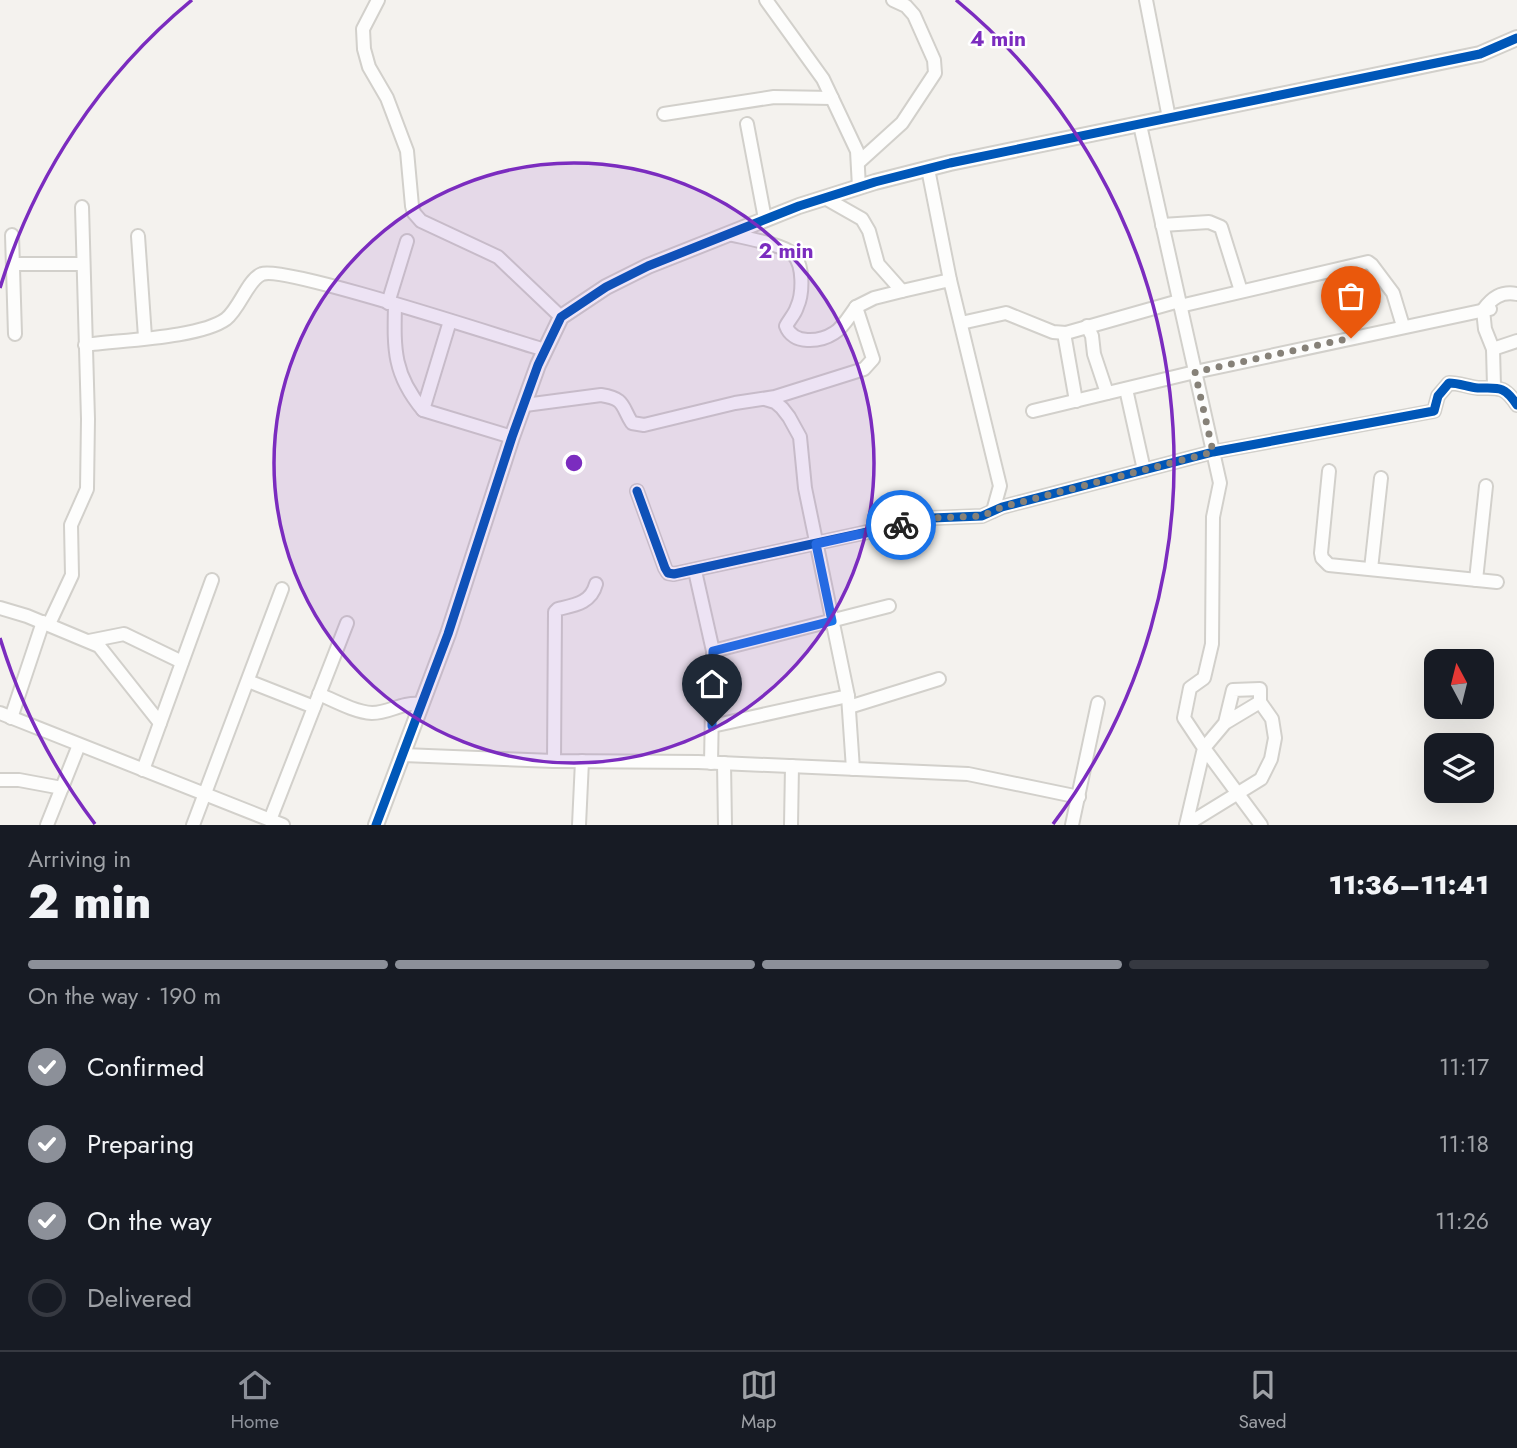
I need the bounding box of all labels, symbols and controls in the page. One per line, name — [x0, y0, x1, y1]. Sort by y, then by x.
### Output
text: 4 min — [970, 24, 1026, 54]
text: 2 min — [758, 236, 814, 266]
pin — [1321, 266, 1381, 338]
icon: bag — [1332, 277, 1370, 315]
centre of rings — [562, 451, 586, 475]
courier — [866, 490, 936, 560]
icon: bike — [882, 506, 920, 544]
north arrow — [1424, 649, 1494, 719]
map controls — [1424, 649, 1494, 803]
pin — [682, 654, 742, 726]
icon: home — [693, 665, 731, 703]
button: layers — [1424, 733, 1494, 803]
text: Arriving in — [28, 842, 131, 876]
text: 11:36–11:41 — [1329, 866, 1489, 904]
text: 2 min — [28, 869, 152, 935]
text: On the way · 190 m — [28, 979, 221, 1013]
icon: check — [28, 1048, 66, 1086]
text: Confirmed — [87, 1048, 204, 1086]
text: 11:17 — [1439, 1050, 1489, 1084]
icon: check — [28, 1125, 66, 1163]
text: Preparing — [87, 1125, 194, 1163]
text: 11:18 — [1438, 1127, 1489, 1161]
icon: check — [28, 1202, 66, 1240]
text: On the way — [87, 1202, 212, 1240]
text: 11:26 — [1435, 1204, 1489, 1238]
text: Delivered — [87, 1279, 192, 1317]
tab: Home — [230, 1366, 279, 1435]
tab: Map — [740, 1366, 778, 1435]
tab: Saved — [1238, 1366, 1287, 1435]

